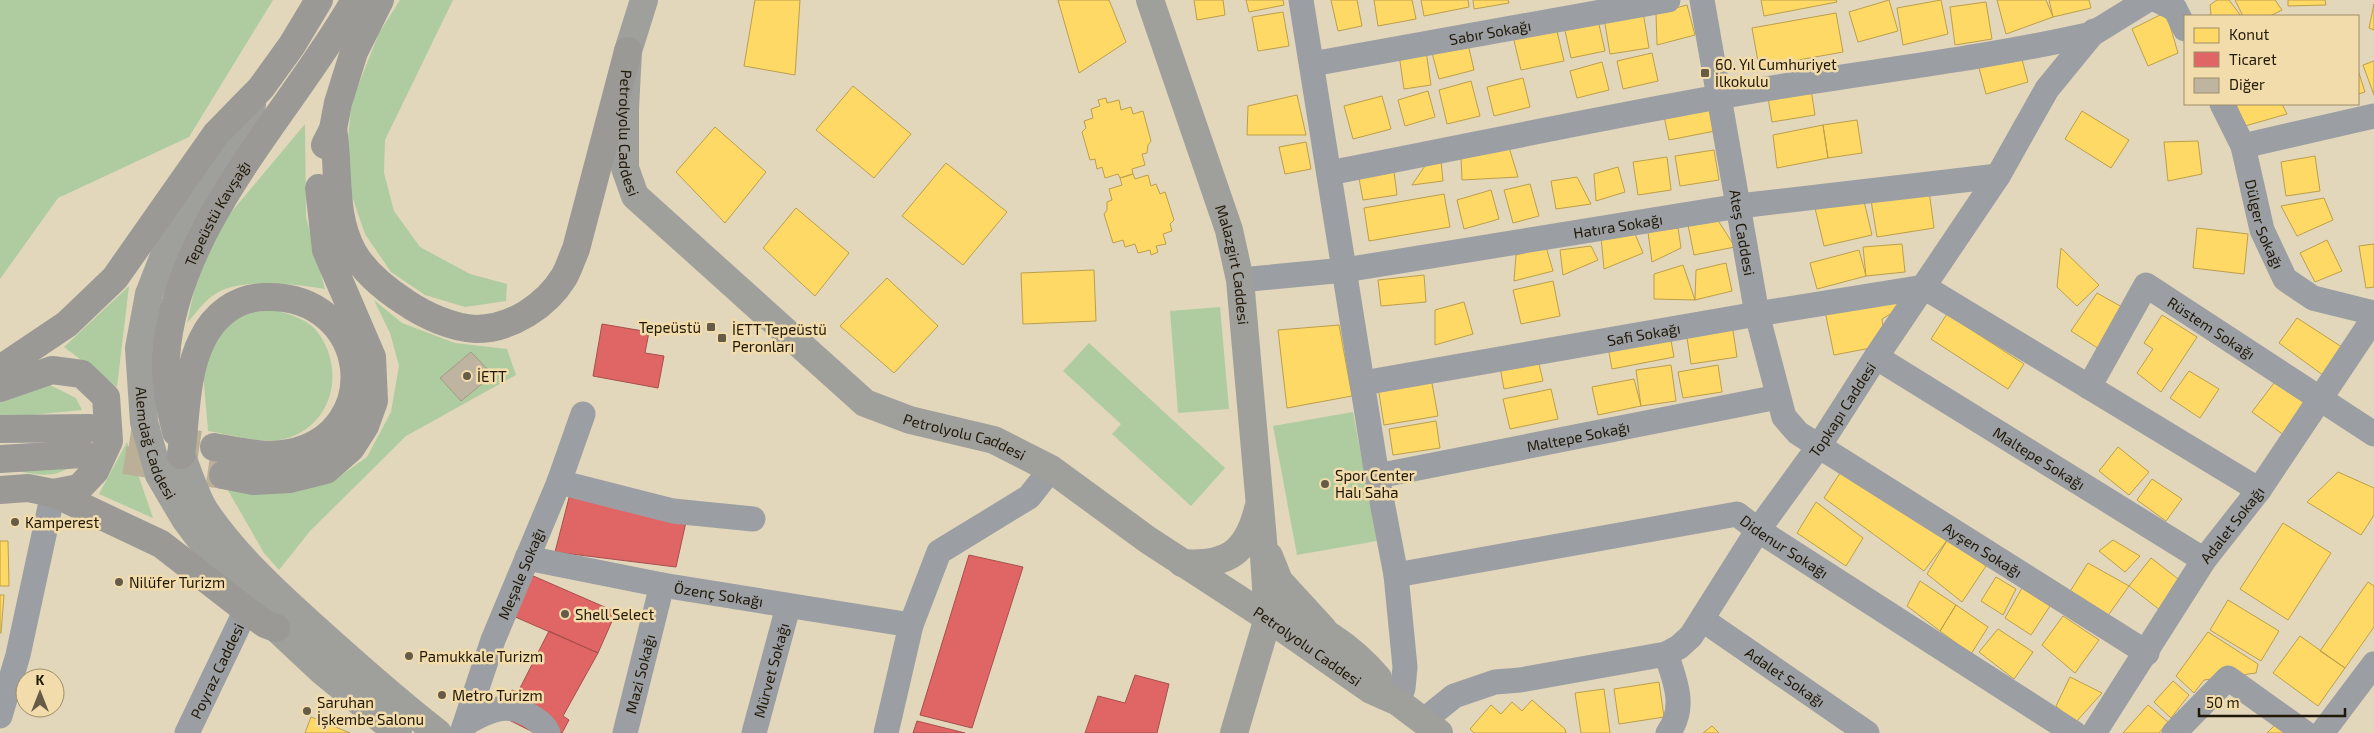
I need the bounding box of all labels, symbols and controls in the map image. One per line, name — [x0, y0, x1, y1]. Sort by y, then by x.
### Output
legend — [2184, 15, 2359, 105]
street label: Sabır Sokağı — [1448, 16, 1533, 48]
text: Konut — [2229, 25, 2269, 43]
text: Ticaret — [2229, 50, 2277, 68]
place label: 60. Yıl Cumhuriyet İlkokulu — [1715, 55, 1837, 90]
marker: 60. Yıl Cumhuriyet İlkokulu — [1699, 67, 1711, 79]
street label: Petrolyolu Caddesi — [616, 69, 643, 198]
text: Diğer — [2229, 75, 2265, 93]
street label: Tepeüstü Kavşağı — [180, 157, 254, 269]
street label: Dülger Sokağı — [2242, 178, 2288, 272]
street label: Ateş Caddesi — [1726, 188, 1759, 277]
street label: Malazgirt Caddesi — [1212, 202, 1253, 325]
street label: Hatıra Sokağı — [1572, 210, 1664, 242]
street label: Rüstem Sokağı — [2164, 293, 2259, 363]
place label: Tepeüstü — [639, 318, 701, 336]
street label: Safi Sokağı — [1606, 319, 1682, 349]
place label: İETT Tepeüstü Peronları — [732, 320, 827, 355]
marker: Tepeüstü — [705, 321, 717, 333]
marker: İETT Tepeüstü Peronları — [716, 332, 728, 344]
street label: Topkapı Caddesi — [1805, 359, 1879, 461]
place label: İETT — [477, 367, 507, 385]
marker: İETT — [461, 370, 473, 382]
street label: Alemdağ Caddesi — [133, 386, 180, 502]
street label: Petrolyolu Caddesi — [901, 409, 1029, 464]
street label: Maltepe Sokağı — [1525, 417, 1631, 455]
street label: Maltepe Sokağı — [1990, 423, 2088, 493]
place label: Spor Center Halı Saha — [1335, 466, 1415, 501]
marker: Spor Center Halı Saha — [1319, 478, 1331, 490]
street label: Adalet Sokağı — [2196, 483, 2268, 567]
street label: Didenur Sokağı — [1737, 511, 1832, 582]
place label: Kamperest — [25, 513, 99, 531]
marker: Kamperest — [9, 516, 21, 528]
street label: Ayşen Sokağı — [1940, 518, 2026, 581]
street label: Meşale Sokağı — [494, 525, 548, 622]
place label: Nilüfer Turizm — [129, 573, 225, 591]
marker: Nilüfer Turizm — [113, 576, 125, 588]
street label: Özenç Sokağı — [673, 578, 765, 610]
street label: Petrolyolu Caddesi — [1250, 602, 1365, 690]
place label: Shell Select — [575, 605, 654, 623]
marker: Shell Select — [559, 608, 571, 620]
street label: Poyraz Caddesi — [186, 620, 247, 722]
street label: Mürvet Sokağı — [750, 621, 792, 720]
street label: Mazi Sokağı — [621, 632, 658, 715]
street label: Adalet Sokağı — [1742, 643, 1829, 710]
place label: Pamukkale Turizm — [419, 647, 543, 665]
marker: Pamukkale Turizm — [403, 650, 415, 662]
north arrow — [15, 668, 65, 718]
text: K — [36, 671, 45, 688]
place label: Metro Turizm — [452, 686, 543, 704]
scale bar — [2199, 686, 2345, 718]
marker: Metro Turizm — [436, 689, 448, 701]
place label: Saruhan İşkembe Salonu — [317, 693, 424, 729]
text: 50 m — [2206, 693, 2240, 711]
marker: Saruhan İşkembe Salonu — [301, 705, 313, 717]

